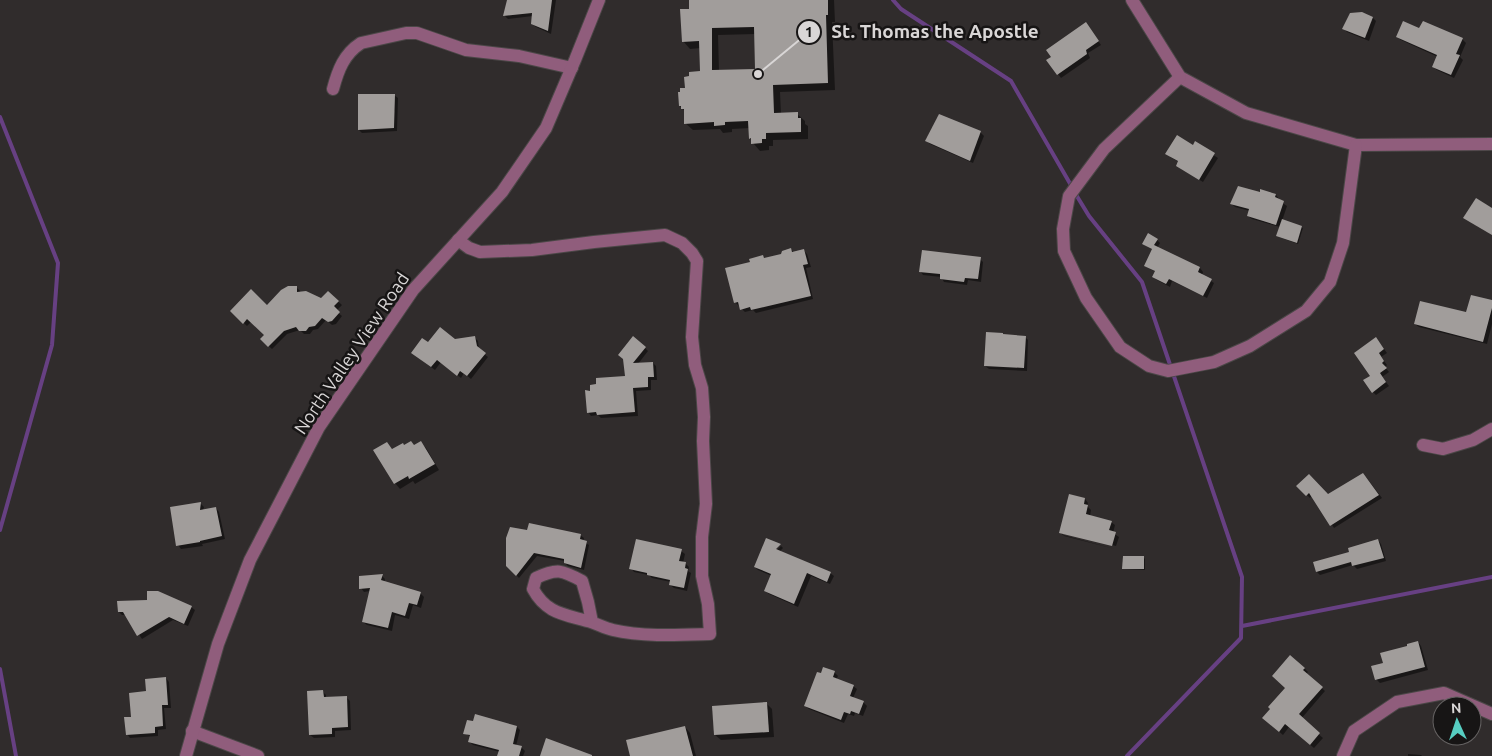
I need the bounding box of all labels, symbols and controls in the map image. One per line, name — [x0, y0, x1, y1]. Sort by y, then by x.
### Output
callout: St. Thomas the Apostle — [797, 15, 1049, 49]
text: St. Thomas the Apostle — [831, 20, 1039, 42]
text: 1 — [805, 23, 813, 40]
street label: North Valley View Road — [290, 269, 412, 437]
north arrow — [1432, 696, 1482, 746]
text: N — [1451, 700, 1462, 716]

